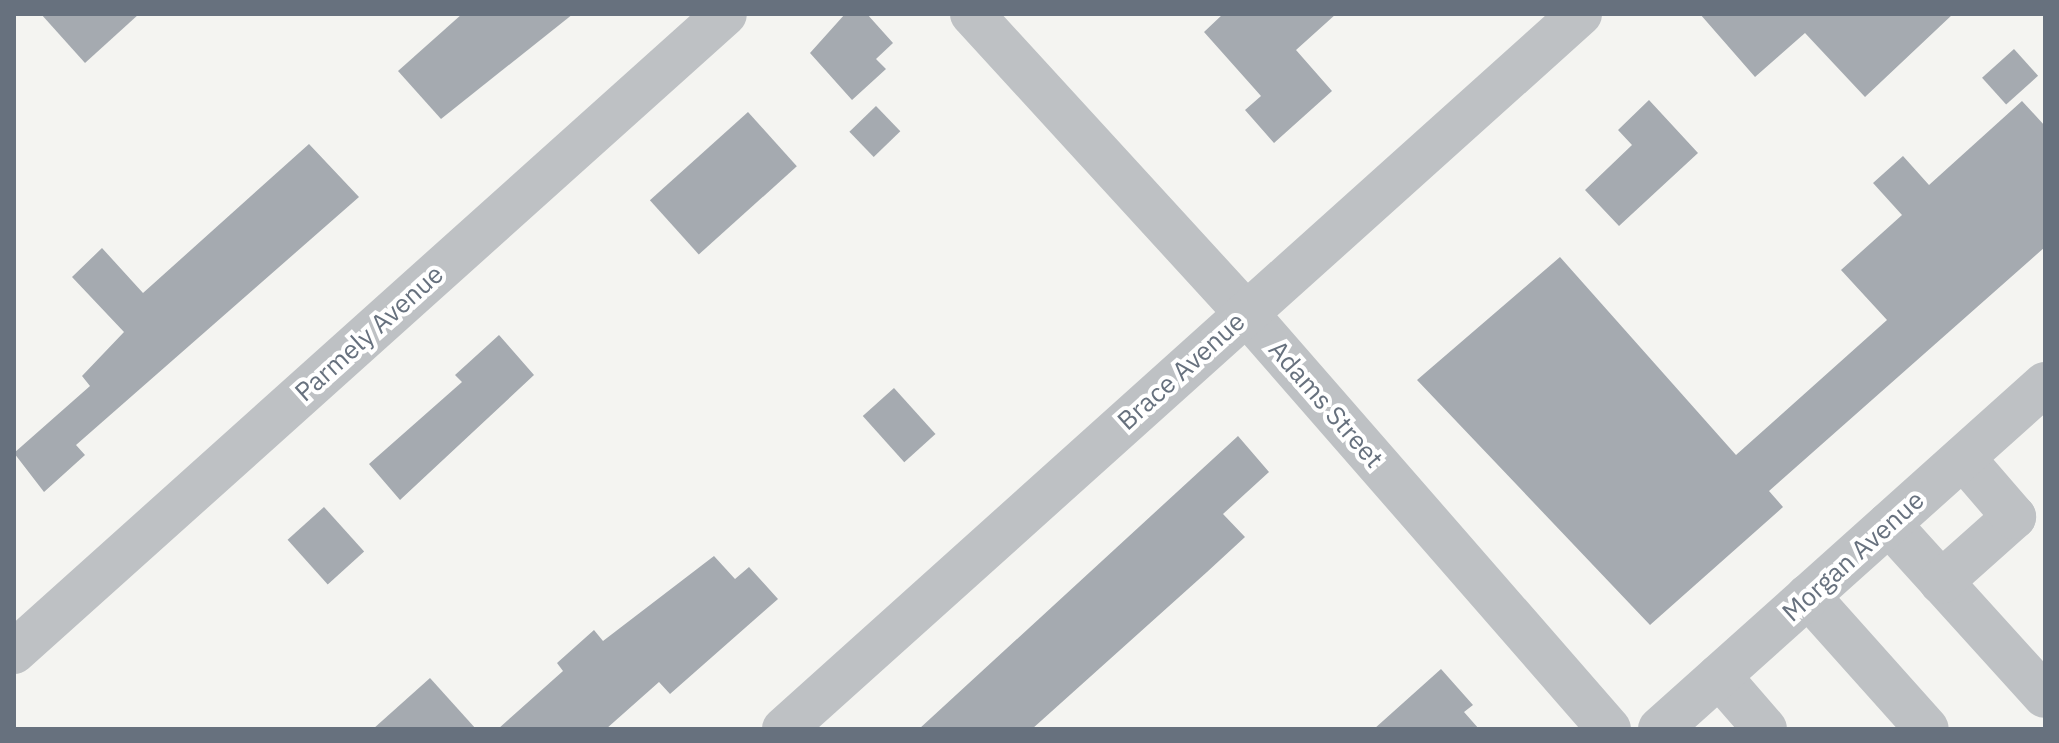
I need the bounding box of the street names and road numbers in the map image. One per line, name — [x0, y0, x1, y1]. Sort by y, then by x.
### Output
street label: Parmely Avenue — [288, 258, 450, 408]
street label: Brace Avenue — [1111, 306, 1251, 436]
street label: Adams Street — [1262, 334, 1390, 474]
street label: Morgan Avenue — [1776, 484, 1930, 628]

